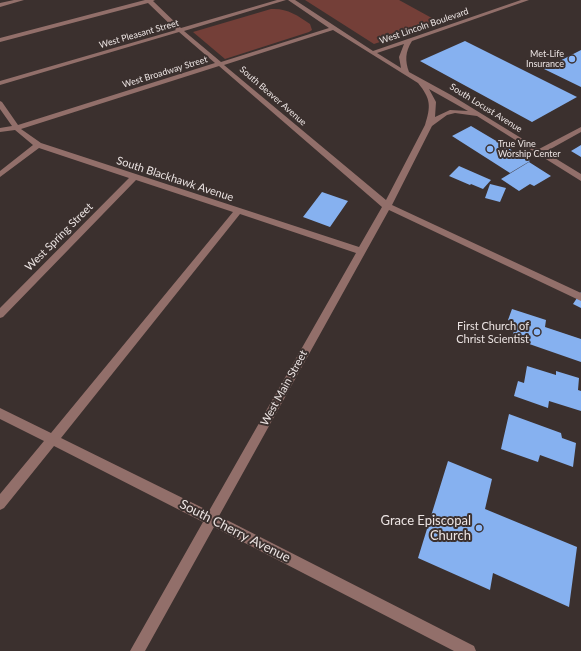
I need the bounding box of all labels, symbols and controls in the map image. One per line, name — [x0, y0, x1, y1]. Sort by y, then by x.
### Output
street label: West Lincoln Boulevard — [378, 6, 470, 46]
street label: West Pleasant Street — [98, 17, 180, 51]
place label: Met-Life Insurance — [526, 49, 564, 70]
street label: West Broadway Street — [121, 54, 209, 90]
marker: Met-Life Insurance — [567, 54, 577, 64]
street label: South Beaver Avenue — [237, 64, 309, 128]
street label: South Locust Avenue — [448, 81, 524, 135]
place label: True Vine Worship Center — [498, 139, 560, 160]
marker: True Vine Worship Center — [485, 144, 495, 154]
street label: South Blackhawk Avenue — [115, 154, 235, 204]
street label: West Spring Street — [22, 200, 96, 274]
place label: First Church of Christ Scientist — [456, 319, 529, 345]
marker: First Church of Christ Scientist — [532, 327, 542, 337]
street label: West Main Street — [258, 348, 310, 428]
street label: South Cherry Avenue — [177, 496, 293, 566]
place label: Grace Episcopal Church — [381, 513, 471, 544]
marker: Grace Episcopal Church — [474, 523, 484, 533]

